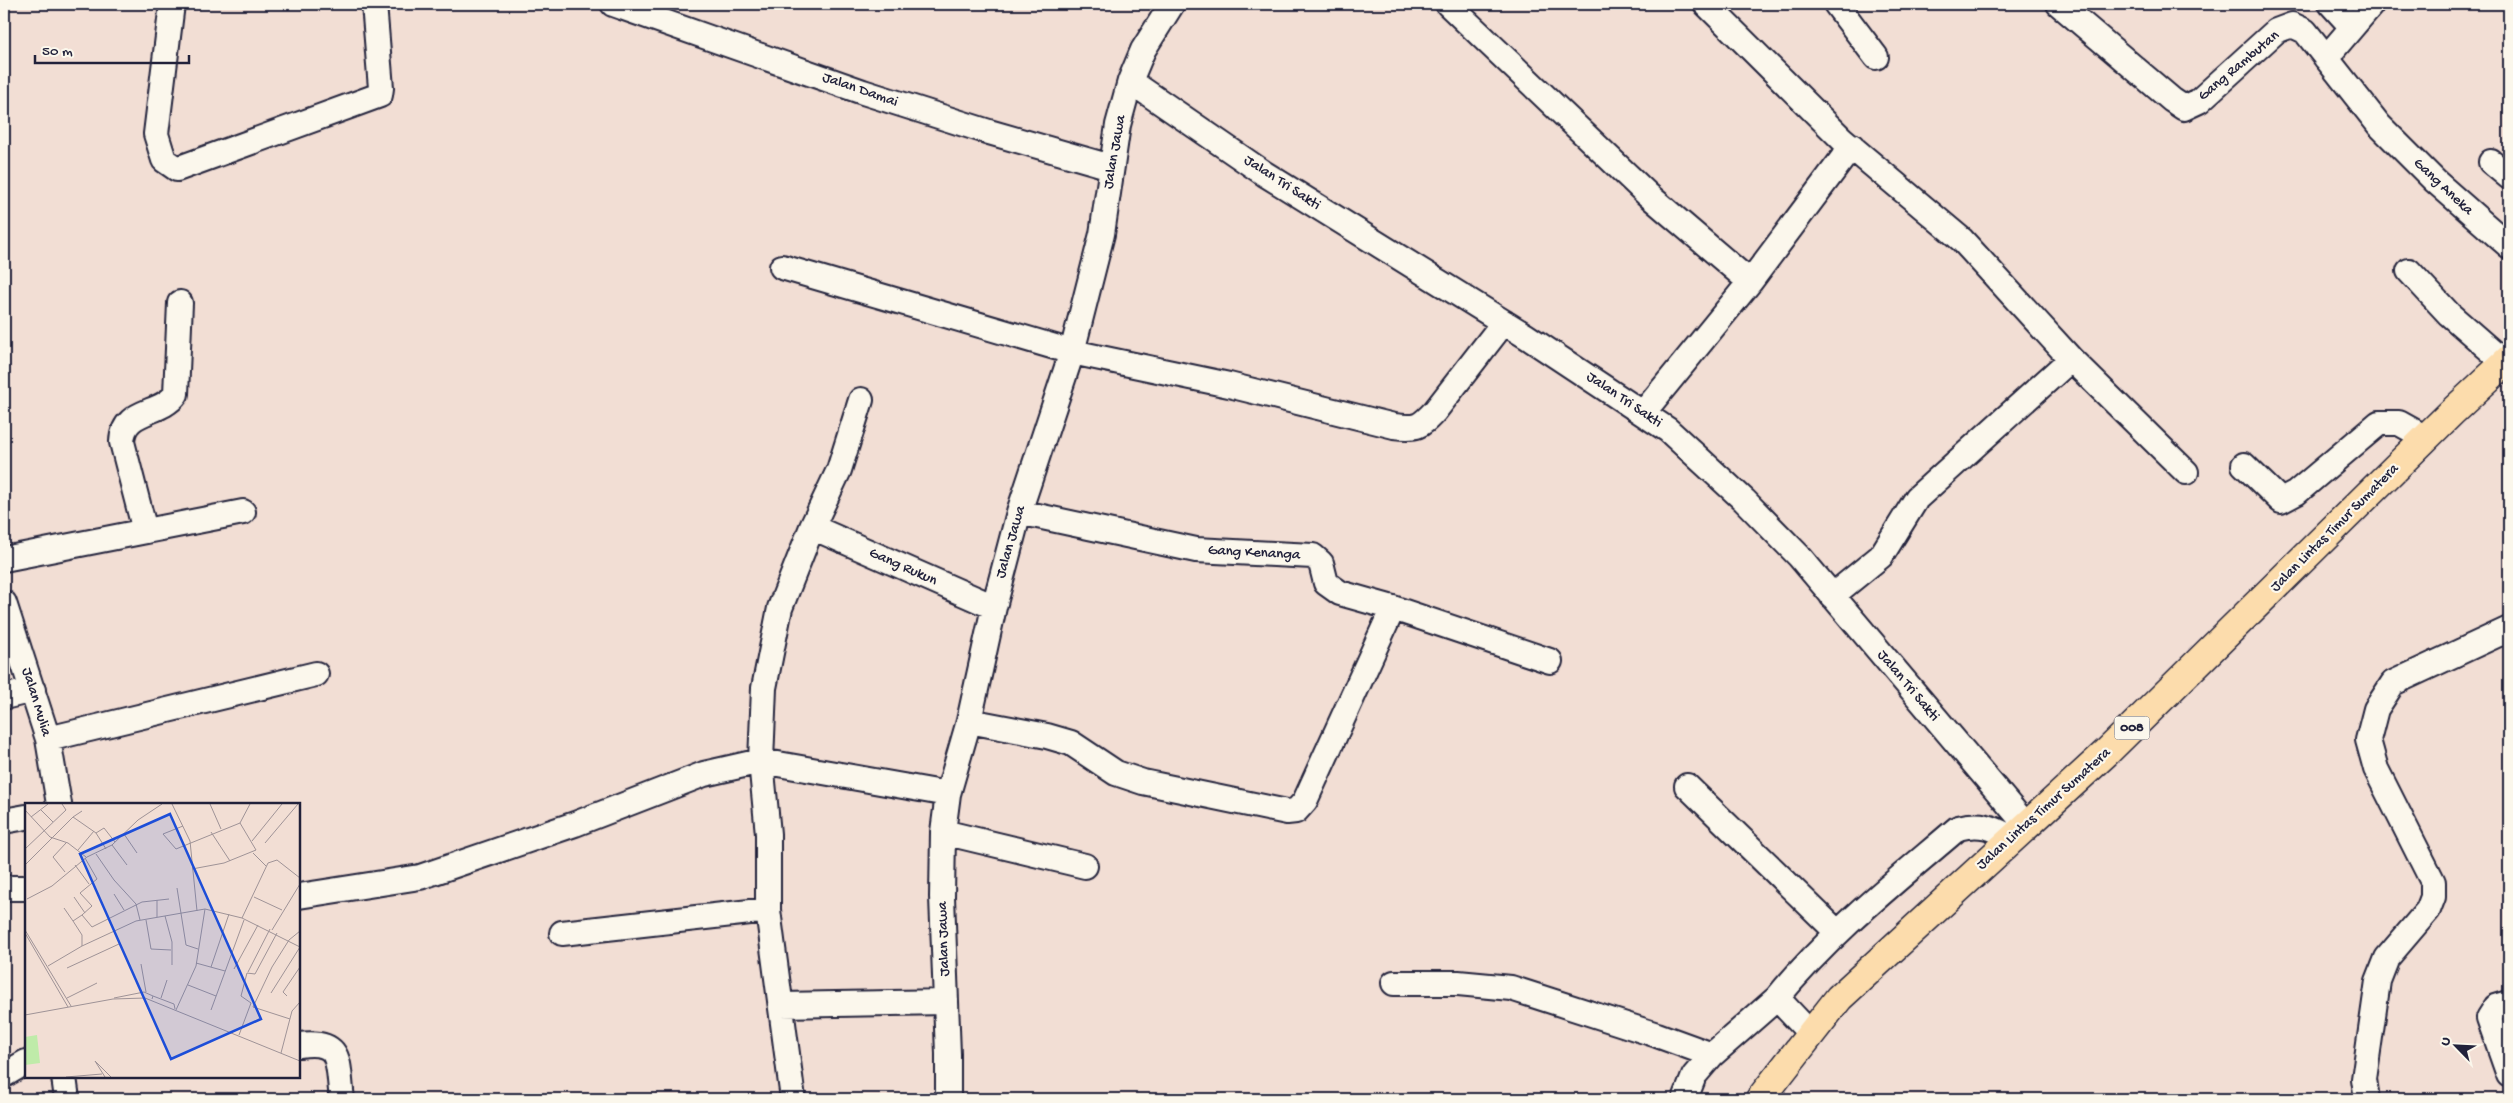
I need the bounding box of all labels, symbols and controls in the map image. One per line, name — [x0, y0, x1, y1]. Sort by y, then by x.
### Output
street label: Gang Rambutan — [2195, 27, 2283, 105]
scale bar — [35, 32, 189, 64]
text: 50 m — [42, 43, 73, 61]
street label: Jalan Damai — [820, 69, 900, 111]
street label: Jalan Jawa — [1100, 113, 1130, 190]
street label: Jalan Tri Sakti — [1240, 152, 1324, 214]
street label: Gang Aneka — [2409, 155, 2477, 220]
street label: Jalan Tri Sakti — [1583, 368, 1665, 432]
street label: Jalan Lintas Timur Sumatera — [2267, 460, 2403, 596]
street label: Jalan Jawa — [992, 503, 1030, 580]
street label: Gang Kenanga — [1207, 542, 1301, 564]
street label: Gang Rukun — [866, 544, 940, 590]
street label: Jalan Tri Sakti — [1873, 647, 1943, 725]
street label: Jalan Mulia — [17, 665, 55, 739]
road number: 008 — [2114, 716, 2150, 740]
street label: Jalan Lintas Timur Sumatera — [1973, 744, 2115, 874]
inset map — [25, 803, 300, 1078]
street label: Jalan Jawa — [934, 901, 954, 977]
north arrow — [2430, 1020, 2480, 1070]
text: U — [2437, 1035, 2456, 1049]

